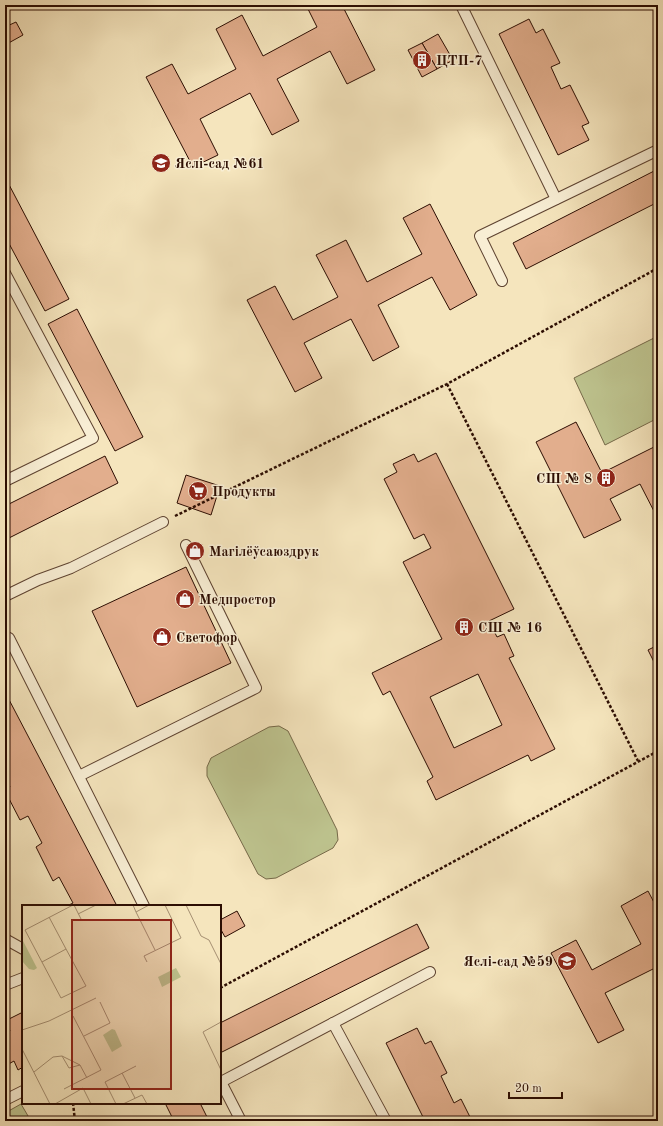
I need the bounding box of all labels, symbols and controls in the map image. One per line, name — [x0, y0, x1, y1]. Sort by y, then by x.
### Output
building icon: ЦТП-7 — [411, 49, 433, 71]
place label: ЦТП-7 — [436, 54, 482, 68]
school or university icon: Яслі-сад №61 — [150, 152, 172, 174]
place label: Яслі-сад №61 — [175, 157, 264, 171]
building icon: СШ № 8 — [595, 467, 617, 489]
place label: СШ № 8 — [536, 472, 592, 486]
supermarket icon: Продукты — [187, 480, 209, 502]
place label: Продукты — [212, 485, 276, 499]
shop icon: Магілёўсаюздрук — [184, 540, 206, 562]
place label: Магілёўсаюздрук — [209, 545, 319, 559]
shop icon: Медпростор — [174, 588, 196, 610]
place label: Медпростор — [199, 593, 276, 607]
building icon: СШ № 16 — [453, 616, 475, 638]
place label: СШ № 16 — [478, 621, 542, 635]
shop icon: Светофор — [151, 626, 173, 648]
place label: Светофор — [176, 631, 237, 646]
inset map — [22, 905, 221, 1104]
school or university icon: Яслі-сад №59 — [556, 950, 578, 972]
place label: Яслі-сад №59 — [464, 955, 553, 969]
scale bar — [509, 1074, 562, 1100]
text: 20 m — [515, 1083, 542, 1095]

